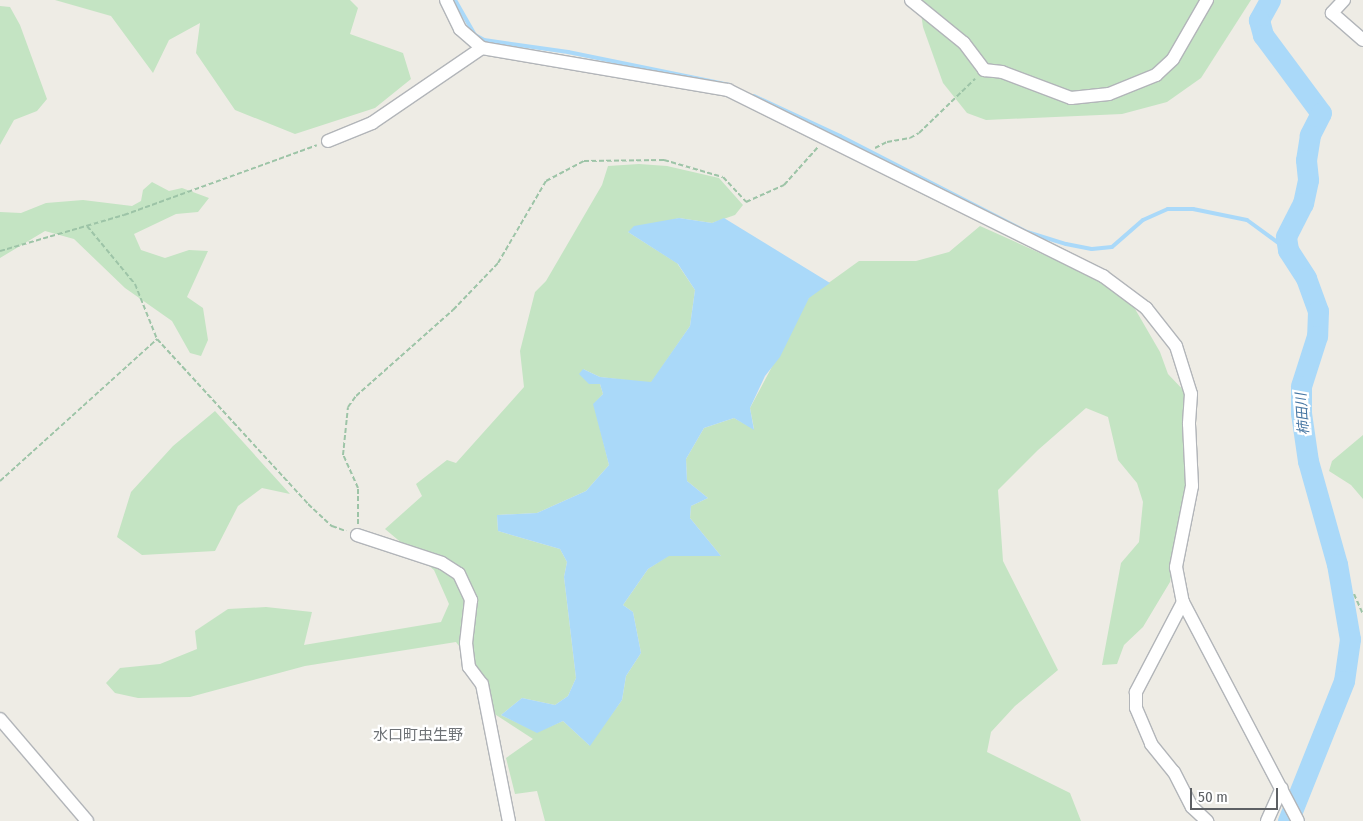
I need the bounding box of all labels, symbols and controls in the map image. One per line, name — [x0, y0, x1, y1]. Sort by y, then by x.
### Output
water label: 柿田川 — [1293, 392, 1313, 436]
district label: 水口町虫生野 — [373, 727, 463, 745]
scale bar — [1193, 778, 1280, 810]
text: 50 m — [1198, 788, 1228, 806]

